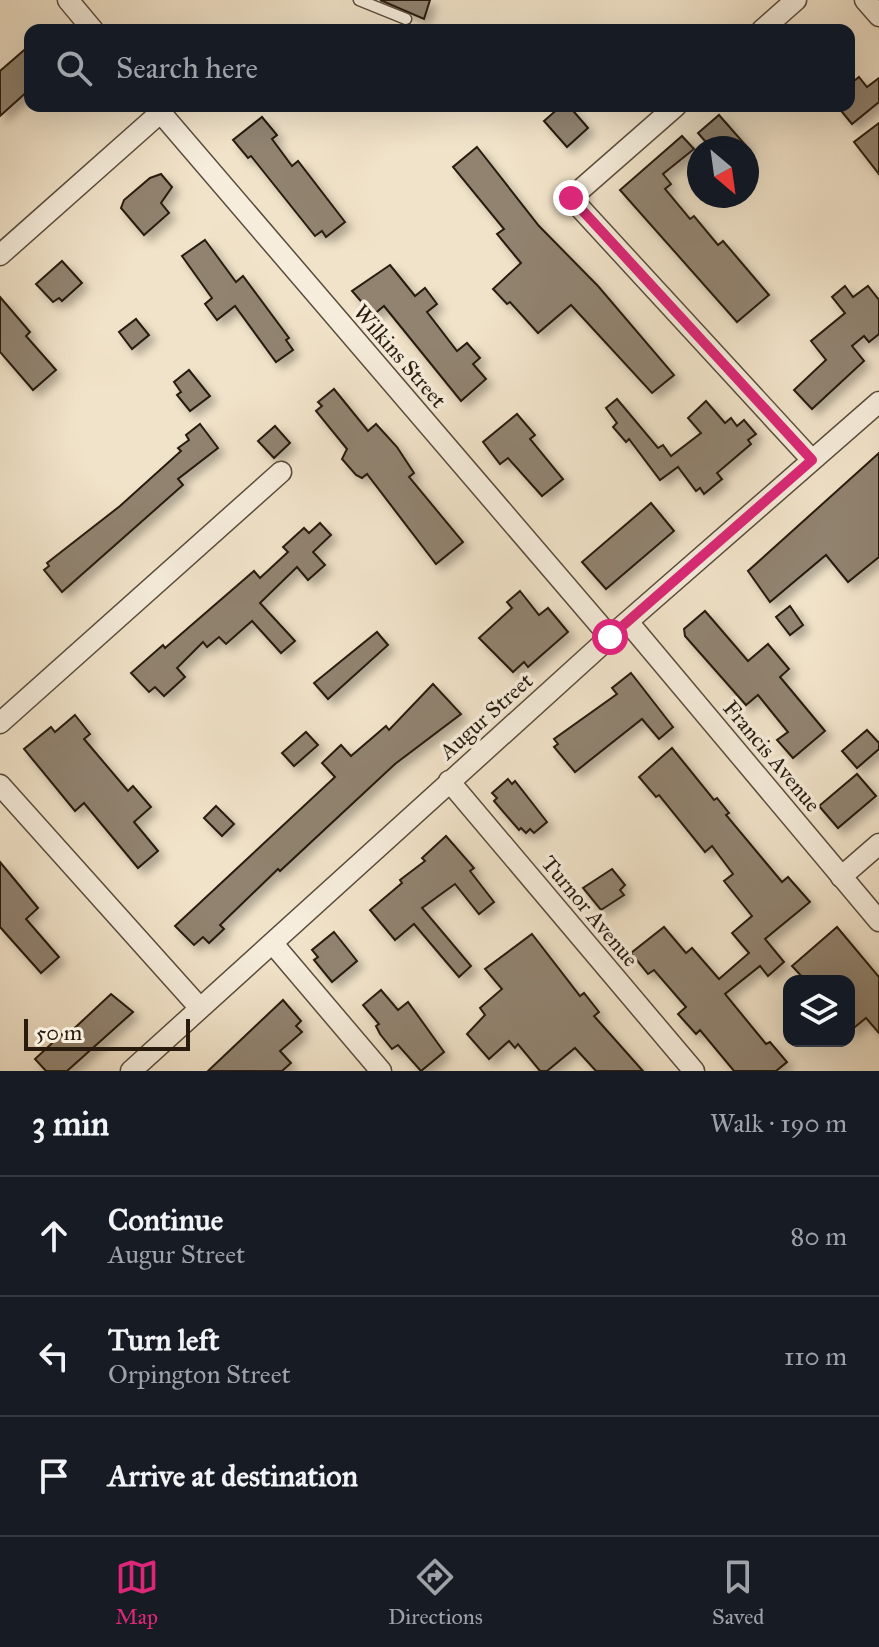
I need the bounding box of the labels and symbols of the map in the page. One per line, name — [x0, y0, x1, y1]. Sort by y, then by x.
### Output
north arrow — [687, 136, 759, 208]
route end — [553, 180, 589, 216]
street label: Wilkins Street — [348, 299, 452, 413]
route start — [592, 619, 628, 655]
street label: Augur Street — [433, 667, 538, 766]
street label: Francis Avenue — [717, 695, 827, 817]
street label: Turnor Avenue — [536, 850, 644, 972]
scale bar — [24, 1015, 190, 1051]

